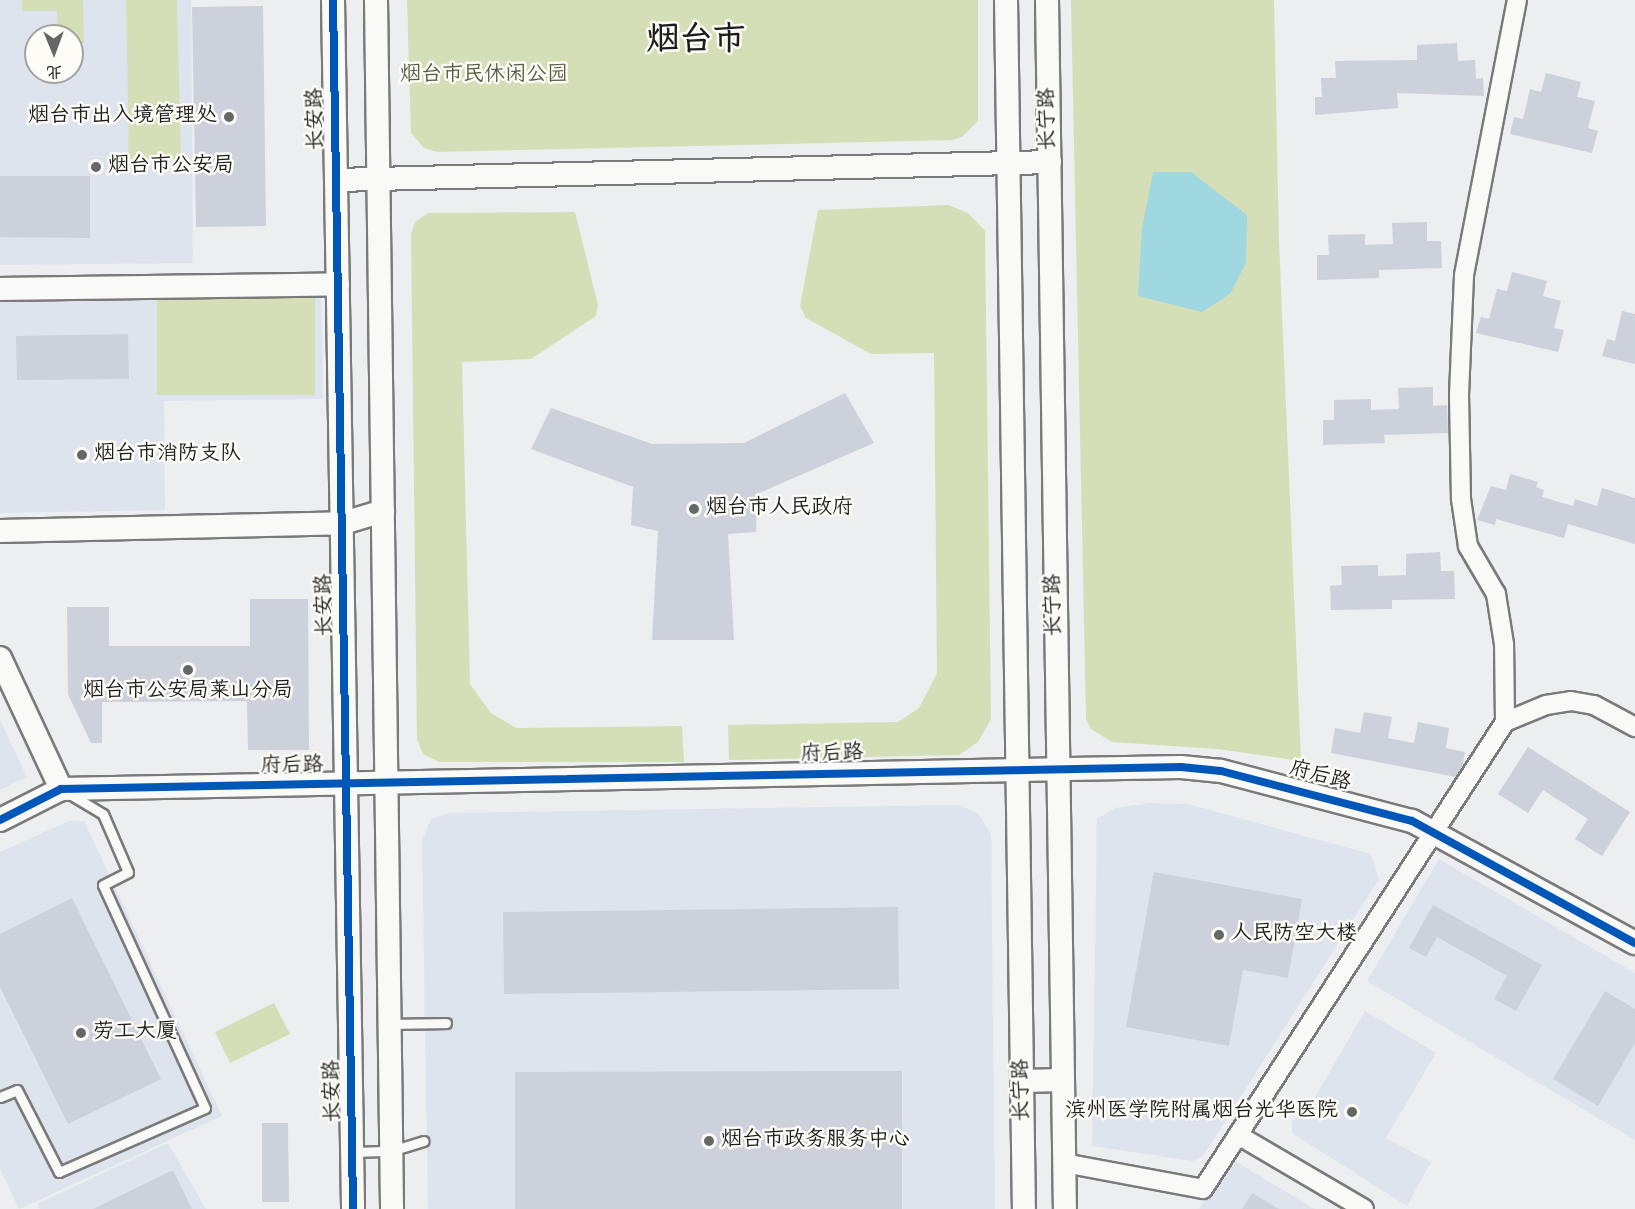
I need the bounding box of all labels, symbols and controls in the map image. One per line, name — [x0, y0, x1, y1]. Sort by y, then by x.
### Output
district label: 烟台市 — [647, 23, 745, 63]
north arrow — [24, 24, 84, 84]
text: 北 — [46, 59, 63, 82]
park label: 烟台市民休闲公园 — [400, 63, 568, 89]
street label: 长安路 — [304, 87, 330, 151]
street label: 长宁路 — [1036, 87, 1062, 151]
place label: 烟台市出入境管理处 — [28, 104, 217, 130]
marker: 烟台市出入境管理处 — [222, 110, 236, 124]
place label: 烟台市公安局 — [108, 154, 234, 180]
marker: 烟台市公安局 — [89, 160, 103, 174]
place label: 烟台市消防支队 — [94, 442, 241, 468]
marker: 烟台市消防支队 — [75, 448, 89, 462]
place label: 烟台市人民政府 — [706, 496, 853, 522]
marker: 烟台市人民政府 — [687, 502, 701, 516]
street label: 长安路 — [313, 573, 339, 637]
street label: 长宁路 — [1042, 573, 1068, 637]
marker: 烟台市公安局莱山分局 — [181, 663, 195, 677]
place label: 烟台市公安局莱山分局 — [83, 679, 293, 705]
street label: 府后路 — [800, 741, 864, 769]
street label: 府后路 — [260, 754, 324, 780]
street label: 府后路 — [1286, 757, 1354, 797]
place label: 人民防空大楼 — [1231, 922, 1357, 948]
marker: 人民防空大楼 — [1212, 928, 1226, 942]
place label: 劳工大厦 — [93, 1020, 177, 1046]
marker: 劳工大厦 — [74, 1026, 88, 1040]
street label: 长宁路 — [1010, 1058, 1036, 1122]
street label: 长安路 — [321, 1059, 347, 1123]
place label: 滨州医学院附属烟台光华医院 — [1065, 1099, 1338, 1125]
marker: 滨州医学院附属烟台光华医院 — [1343, 1103, 1361, 1121]
place label: 烟台市政务服务中心 — [721, 1128, 910, 1154]
marker: 烟台市政务服务中心 — [702, 1134, 716, 1148]

